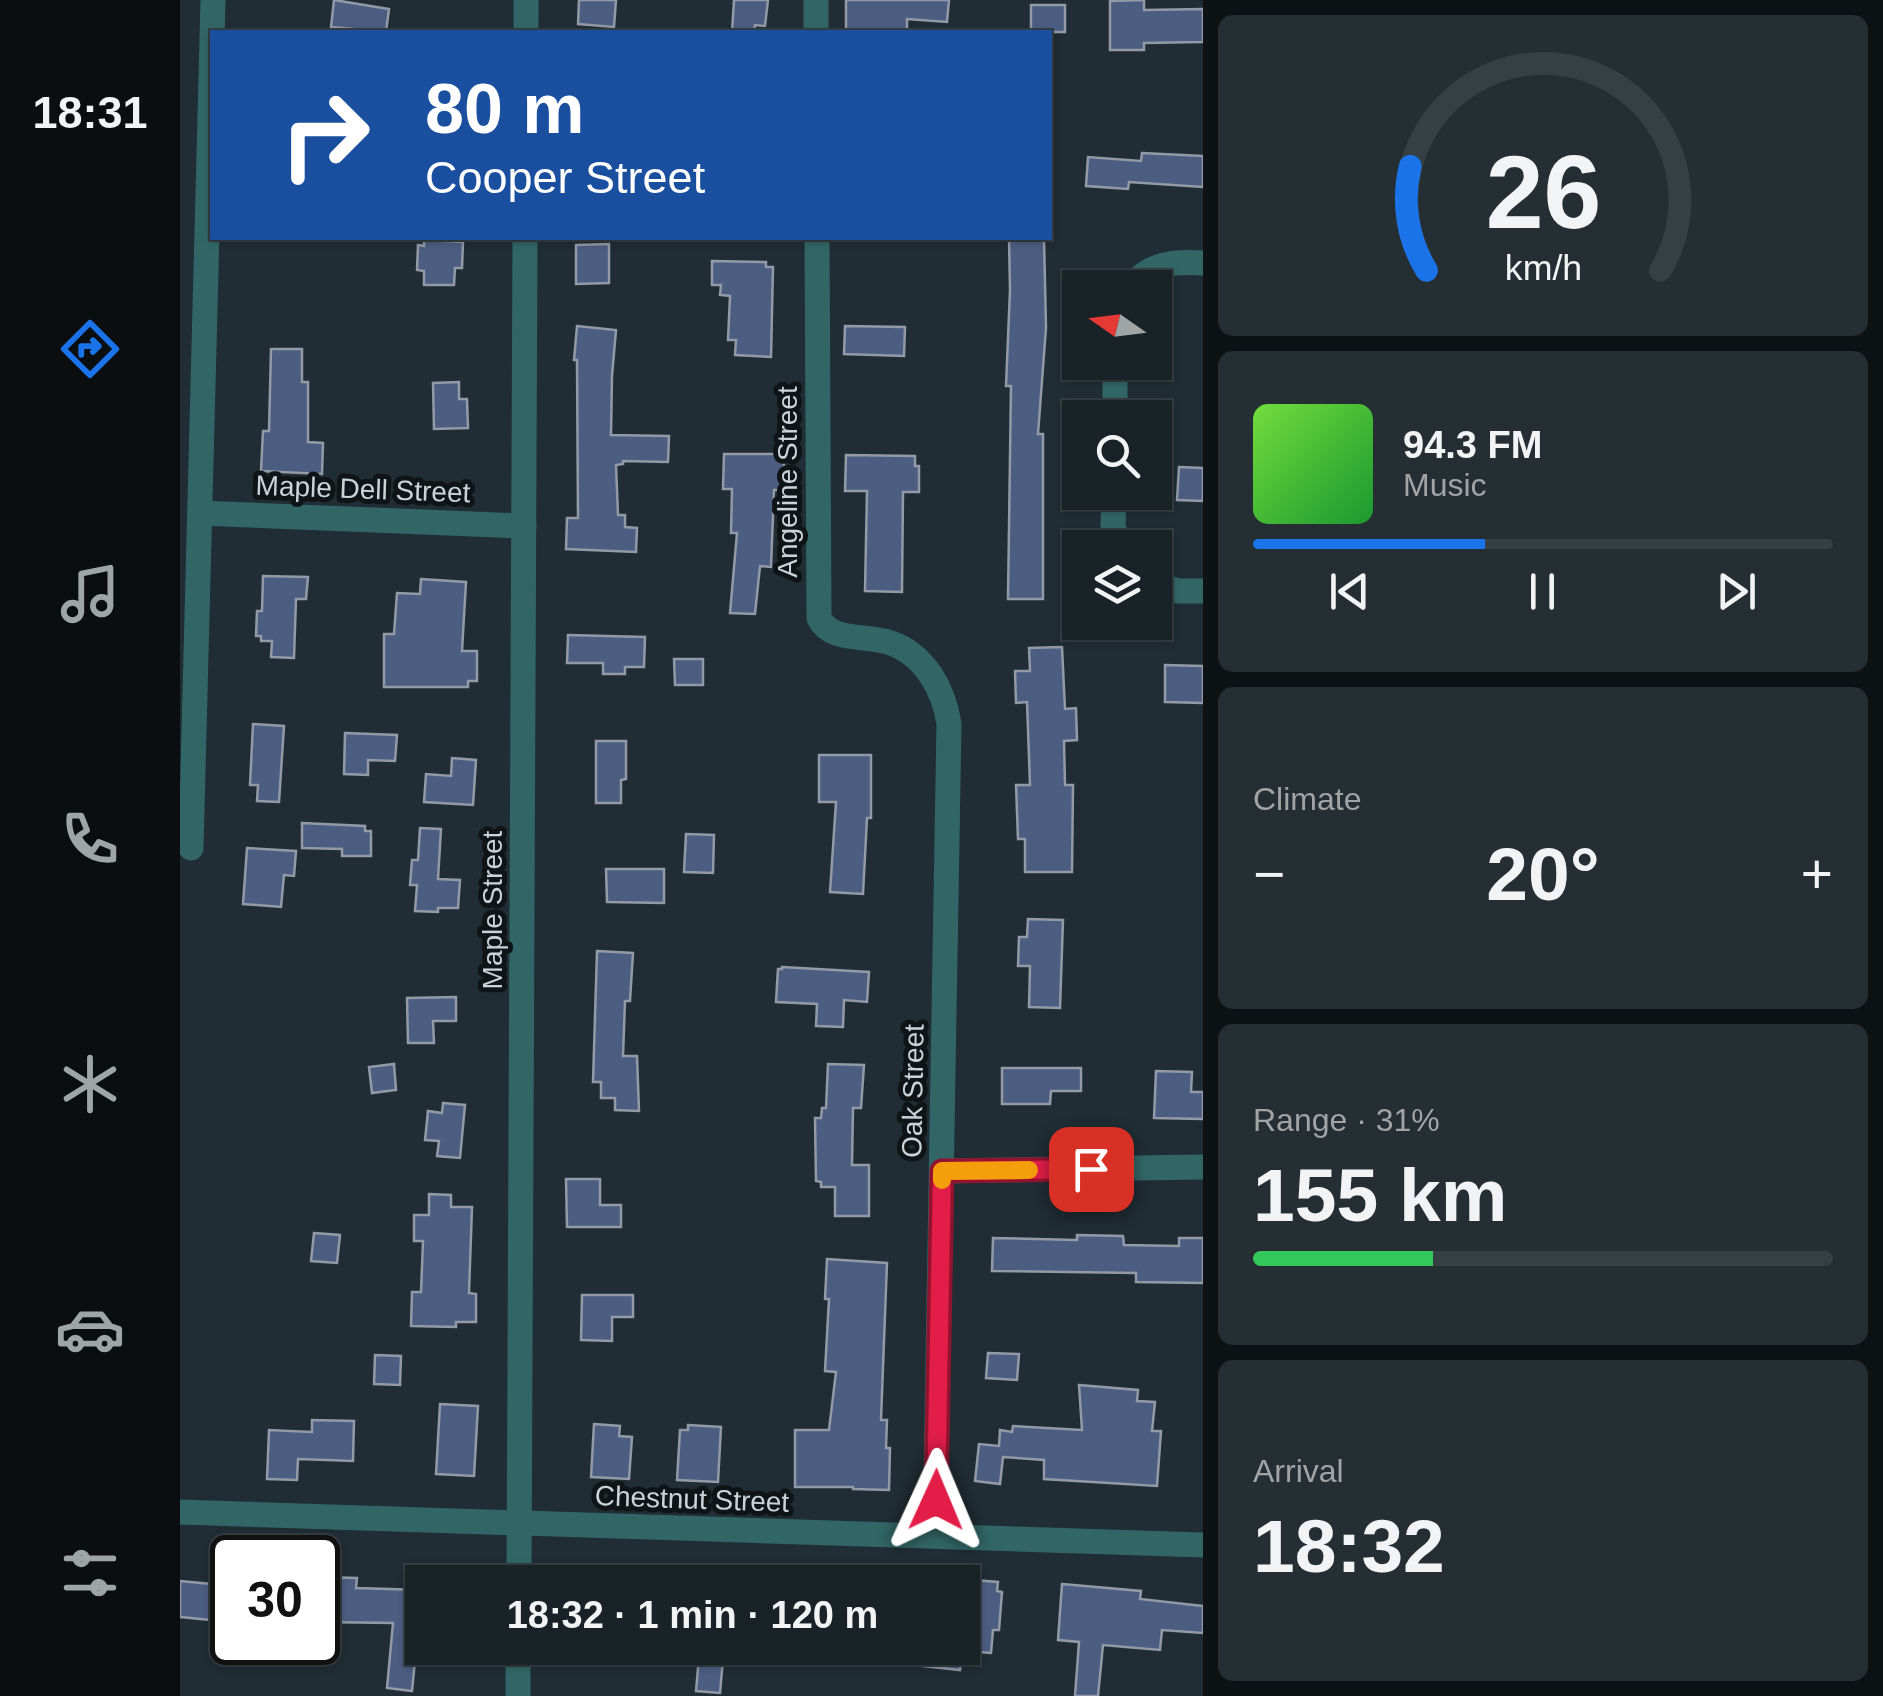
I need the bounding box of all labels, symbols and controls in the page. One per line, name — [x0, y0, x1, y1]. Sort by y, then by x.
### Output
icon: right — [260, 70, 390, 200]
text: 80 m — [425, 70, 585, 148]
text: 18:31 — [32, 87, 148, 138]
text: 26 — [1485, 134, 1601, 250]
text: Cooper Street — [425, 152, 705, 203]
text: km/h — [1504, 248, 1582, 288]
north arrow — [1062, 270, 1172, 380]
map controls — [1062, 270, 1172, 640]
icon: directions — [55, 314, 125, 384]
street label: Angeline Street — [772, 386, 803, 578]
button: search — [1062, 400, 1172, 510]
text: 94.3 FM — [1403, 424, 1542, 466]
text: Music — [1403, 467, 1487, 503]
street label: Maple Dell Street — [255, 470, 471, 508]
button: layers — [1062, 530, 1172, 640]
icon: music — [55, 559, 125, 629]
icon: previous — [1322, 564, 1377, 619]
icon: pause — [1515, 564, 1570, 619]
icon: next — [1709, 564, 1764, 619]
text: Climate — [1253, 781, 1361, 817]
icon: phone — [55, 804, 125, 874]
street label: Maple Street — [477, 830, 508, 989]
text: 20° — [1486, 832, 1600, 916]
text: − — [1253, 843, 1285, 905]
text: + — [1801, 843, 1833, 905]
street label: Oak Street — [896, 1024, 930, 1158]
icon: climate — [55, 1049, 125, 1119]
text: Range · 31% — [1253, 1102, 1440, 1138]
pin — [1049, 1127, 1134, 1212]
icon: arrive — [1064, 1142, 1119, 1197]
text: 155 km — [1253, 1153, 1507, 1237]
icon: car — [55, 1294, 125, 1364]
position arrow — [884, 1448, 988, 1552]
text: Arrival — [1253, 1453, 1344, 1489]
street label: Chestnut Street — [594, 1480, 790, 1518]
text: 18:32 — [1253, 1504, 1445, 1588]
speed limit sign: 30 — [210, 1535, 340, 1665]
icon: filters — [55, 1538, 125, 1608]
text: 18:32 · 1 min · 120 m — [507, 1594, 878, 1636]

